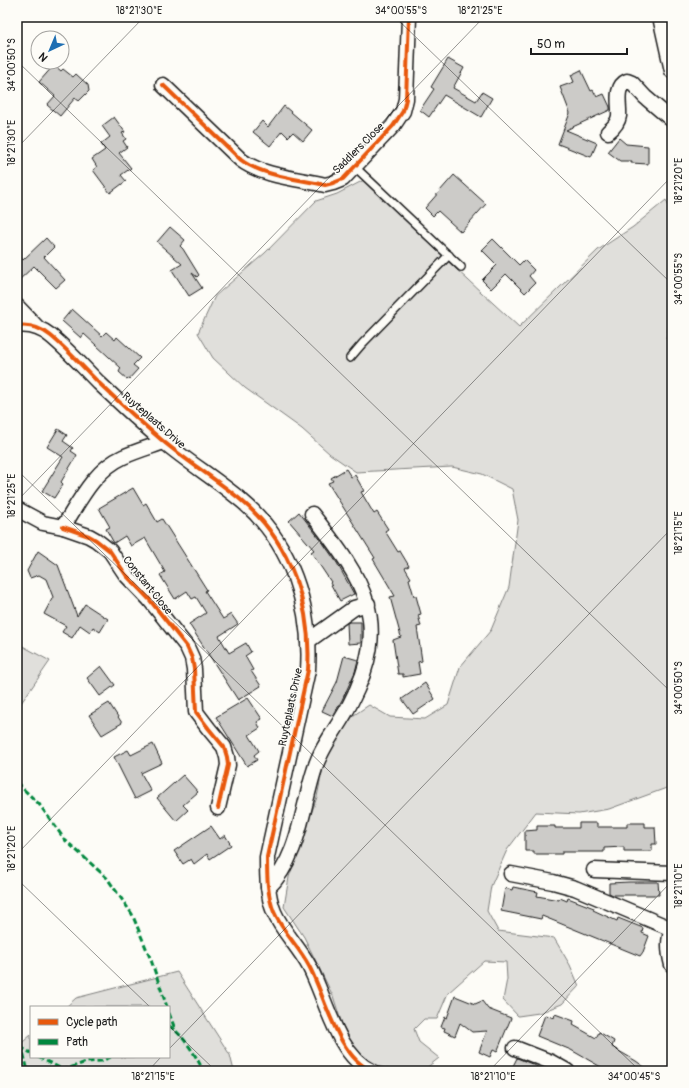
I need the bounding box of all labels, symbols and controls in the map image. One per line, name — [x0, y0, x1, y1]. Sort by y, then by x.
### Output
text: 18°21'30"E — [116, 5, 162, 17]
text: 34°00'55"S — [375, 5, 427, 17]
text: 18°21'25"E — [457, 5, 503, 17]
north arrow — [30, 30, 70, 70]
scale bar — [531, 30, 627, 56]
text: 50 m — [537, 37, 565, 52]
text: 34°00'50"S — [6, 38, 18, 92]
text: N — [36, 49, 51, 64]
text: 18°21'30"E — [6, 120, 18, 166]
street label: Saddlers Close — [330, 120, 387, 177]
text: 18°21'20"E — [673, 158, 685, 204]
text: 34°00'55"S — [673, 253, 685, 305]
street label: Ruyteplaats Drive — [119, 389, 188, 452]
text: 18°21'25"E — [6, 473, 18, 519]
text: 18°21'15"E — [673, 511, 685, 555]
street label: Constant Close — [120, 554, 175, 618]
text: 34°00'50"S — [673, 661, 685, 715]
street label: Ruyteplaats Drive — [276, 666, 305, 747]
text: 18°21'20"E — [6, 826, 18, 872]
text: 18°21'10"E — [673, 864, 685, 908]
legend — [30, 1006, 170, 1058]
text: Cycle path — [66, 1015, 118, 1030]
text: Path — [66, 1035, 88, 1050]
text: 18°21'15"E — [131, 1071, 175, 1083]
text: 18°21'10"E — [471, 1071, 515, 1083]
text: 34°00'45"S — [608, 1071, 660, 1083]

